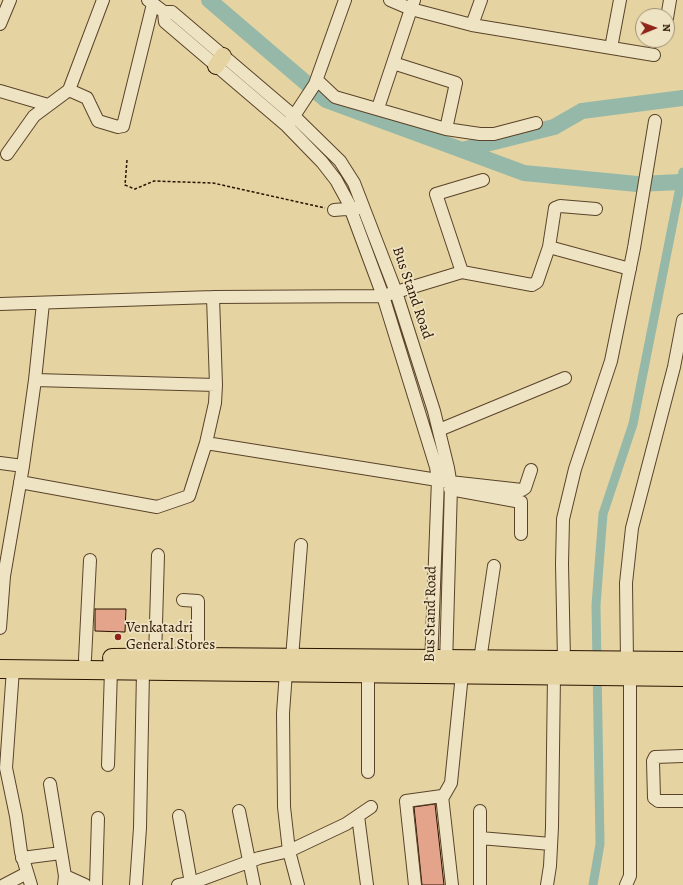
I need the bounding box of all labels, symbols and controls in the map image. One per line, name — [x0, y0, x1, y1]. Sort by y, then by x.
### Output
north arrow — [635, 8, 675, 48]
text: N — [659, 24, 674, 32]
street label: Bus Stand Road — [388, 244, 436, 342]
street label: Bus Stand Road — [421, 566, 441, 662]
place label: Venkatadri General Stores — [126, 619, 215, 654]
marker: Venkatadri General Stores — [113, 632, 123, 642]

